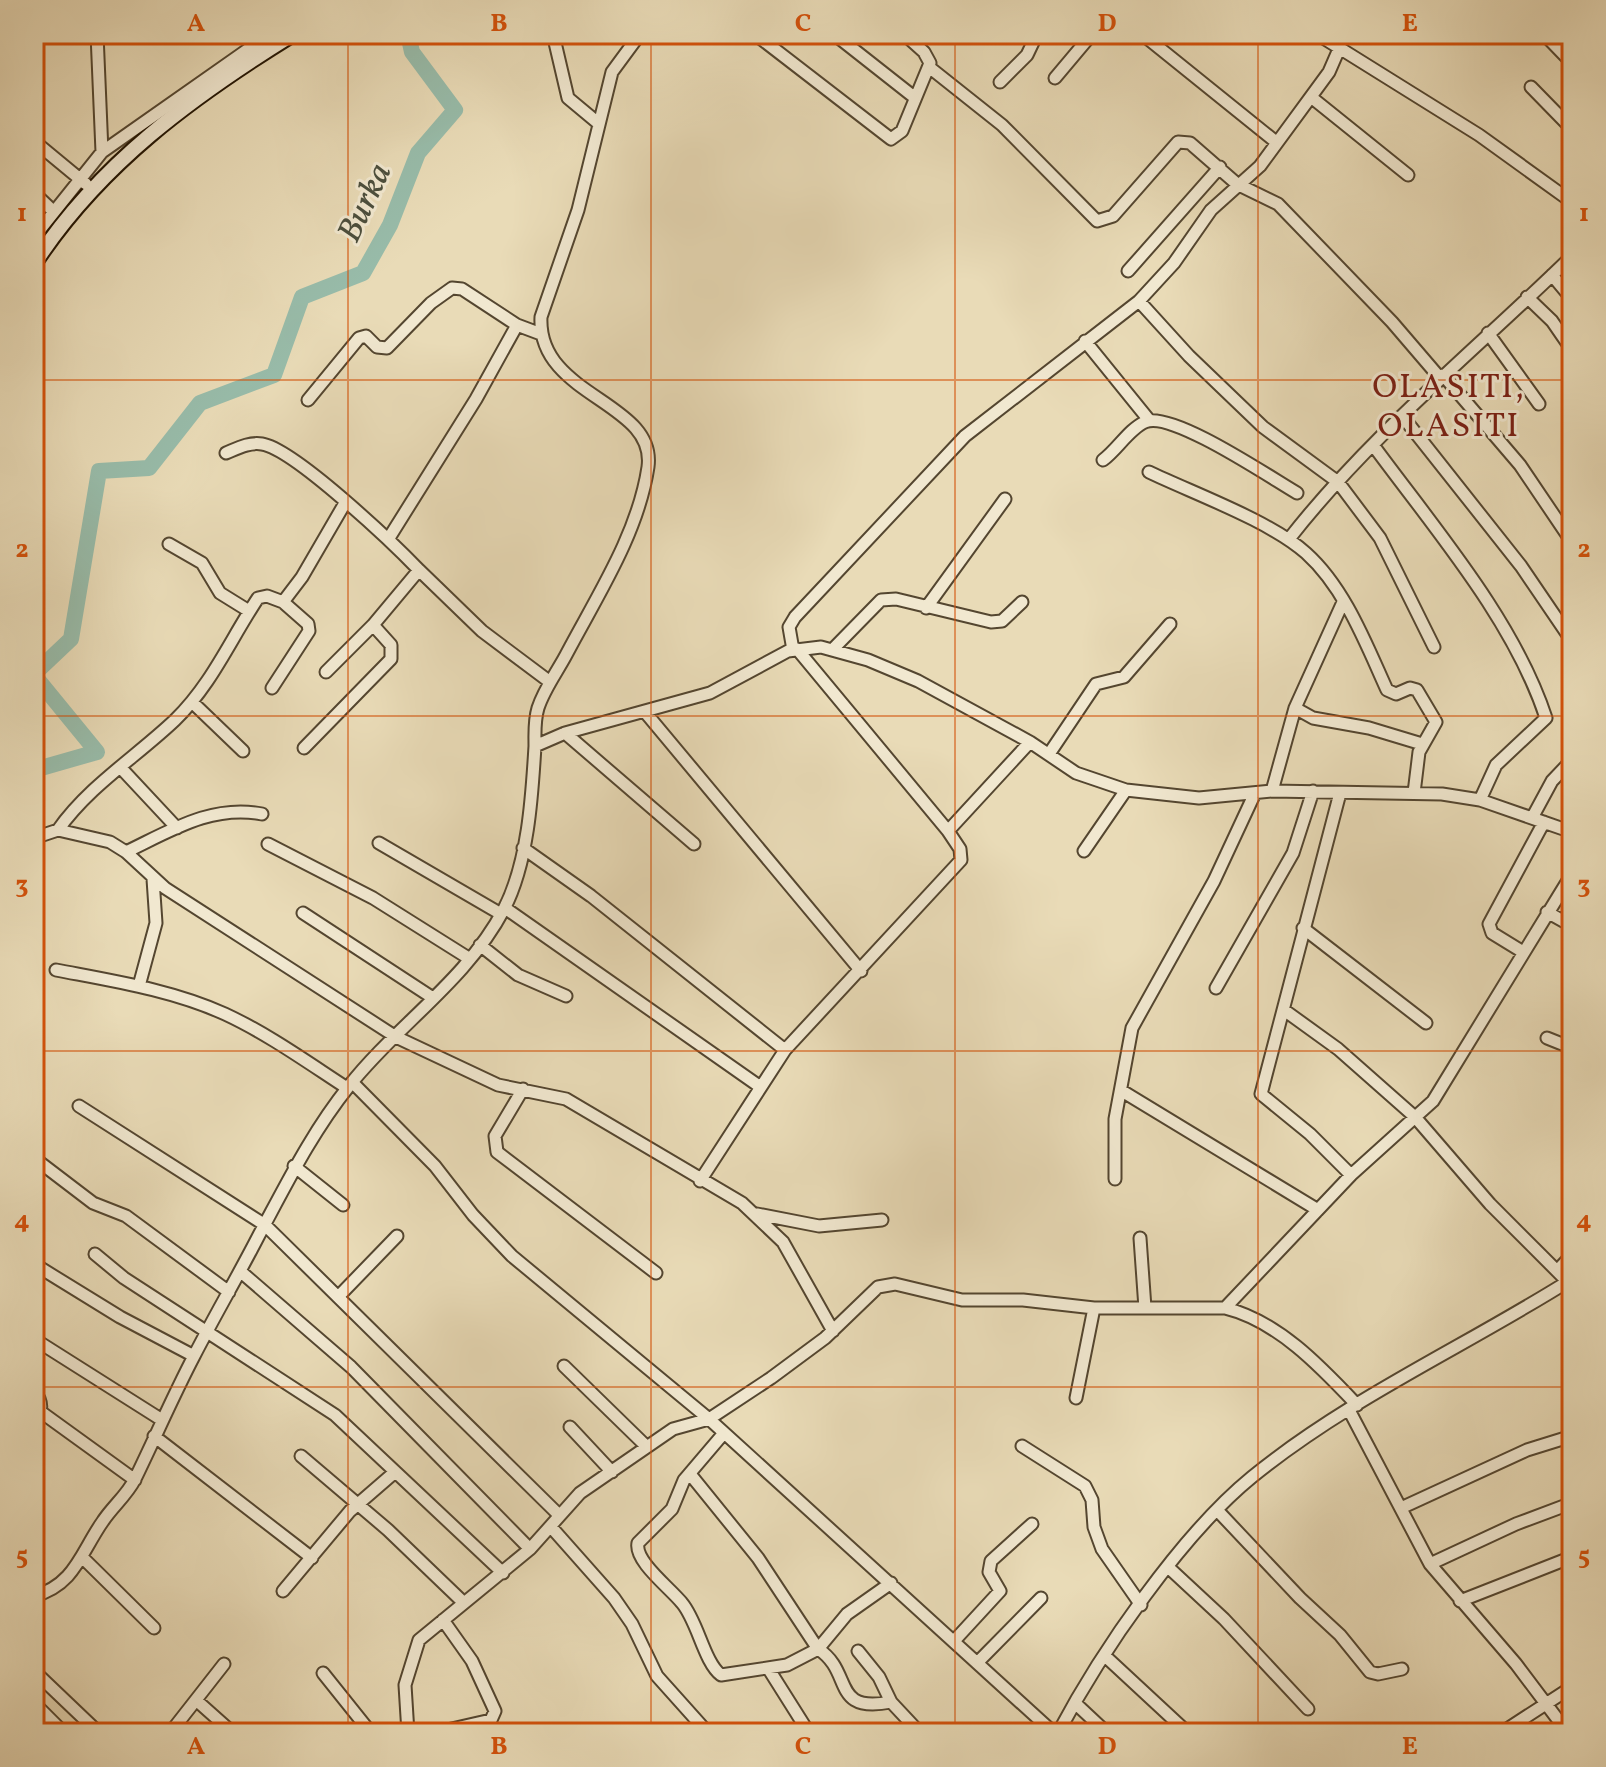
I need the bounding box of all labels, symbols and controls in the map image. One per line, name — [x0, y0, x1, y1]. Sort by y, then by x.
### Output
text: A — [187, 6, 206, 42]
text: B — [490, 6, 508, 42]
text: C — [795, 6, 811, 42]
text: D — [1097, 6, 1117, 42]
text: E — [1402, 6, 1418, 42]
water label: Burka — [327, 156, 405, 251]
text: 1 — [17, 196, 27, 232]
text: 1 — [1579, 196, 1589, 232]
district label: OLASITI, OLASITI — [1372, 365, 1526, 451]
text: 2 — [15, 532, 29, 568]
text: 2 — [1577, 532, 1591, 568]
text: 3 — [15, 868, 29, 904]
text: 3 — [1577, 868, 1591, 904]
text: 4 — [14, 1203, 30, 1239]
text: 4 — [1576, 1203, 1592, 1239]
text: 5 — [16, 1539, 28, 1575]
text: 5 — [1578, 1539, 1590, 1575]
text: A — [187, 1729, 206, 1765]
text: B — [490, 1729, 508, 1765]
text: C — [795, 1729, 811, 1765]
text: D — [1097, 1729, 1117, 1765]
text: E — [1402, 1729, 1418, 1765]

